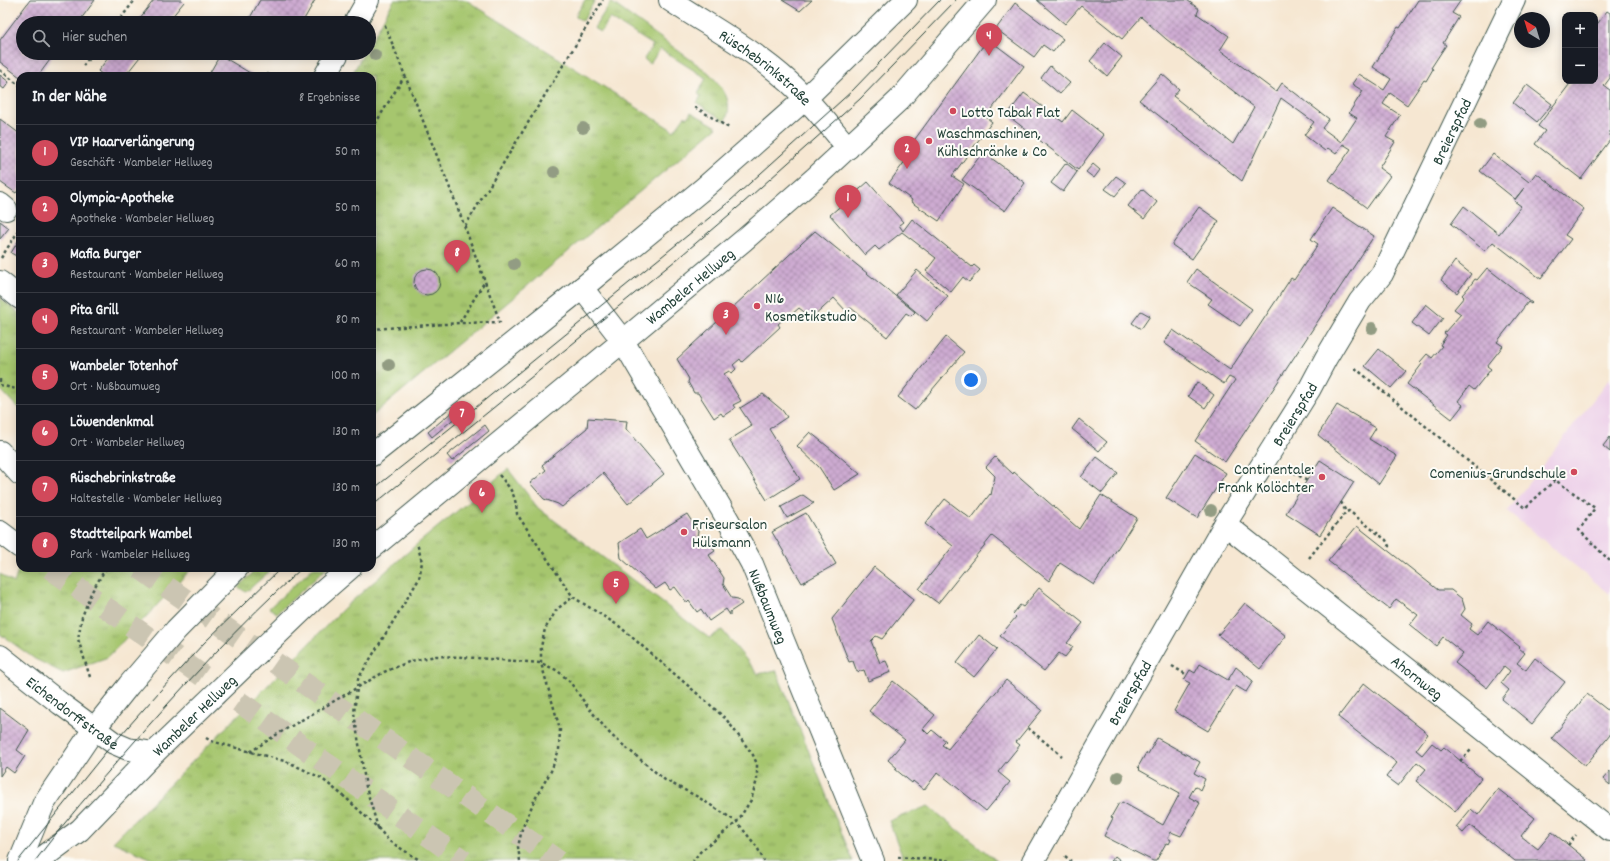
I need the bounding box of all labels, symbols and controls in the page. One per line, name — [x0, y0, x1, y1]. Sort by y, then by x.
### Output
north arrow — [1514, 12, 1550, 48]
map controls — [1562, 12, 1598, 84]
button: + — [1562, 12, 1598, 48]
search box — [16, 16, 376, 60]
pin: 4 — [976, 23, 1002, 56]
street label: Rüschebrinkstraße — [714, 25, 816, 112]
icon: search — [30, 27, 52, 49]
text: Hier suchen — [62, 27, 127, 49]
button: − — [1562, 48, 1598, 84]
text: In der Nähe — [32, 86, 107, 110]
text: 8 Ergebnisse — [299, 89, 360, 108]
street label: Breierspfad — [1427, 95, 1479, 169]
place label: Lotto Tabak Flat — [961, 102, 1060, 125]
marker: Lotto Tabak Flat — [948, 106, 958, 116]
place label: Waschmaschinen, Kühlschränke & Co — [937, 123, 1047, 164]
text: VIP Haarverlängerung — [70, 132, 195, 154]
pin: 2 — [894, 136, 920, 169]
marker: Waschmaschinen, Kühlschränke & Co — [924, 136, 934, 146]
text: 1 — [44, 143, 46, 162]
text: 50 m — [335, 143, 360, 162]
text: Geschäft · Wambeler Hellweg — [70, 154, 213, 173]
pin: 1 — [835, 185, 861, 218]
text: Olympia-Apotheke — [70, 188, 174, 210]
text: 2 — [42, 199, 48, 218]
text: 50 m — [335, 199, 360, 218]
text: Apotheke · Wambeler Hellweg — [70, 210, 214, 229]
pin: 8 — [444, 240, 470, 273]
text: Mafia Burger — [70, 244, 141, 266]
street label: Wambeler Hellweg — [642, 244, 740, 331]
text: 3 — [42, 255, 48, 274]
text: 60 m — [335, 255, 360, 274]
text: Restaurant · Wambeler Hellweg — [70, 266, 223, 285]
place label: N16 Kosmetikstudio — [765, 288, 857, 329]
text: Pita Grill — [70, 300, 119, 322]
marker: N16 Kosmetikstudio — [752, 301, 762, 311]
pin: 3 — [713, 302, 739, 335]
text: 4 — [42, 311, 48, 330]
text: 80 m — [336, 311, 360, 330]
text: Restaurant · Wambeler Hellweg — [70, 322, 223, 341]
text: Wambeler Totenhof — [70, 356, 177, 378]
text: 5 — [42, 367, 48, 386]
text: 100 m — [331, 367, 360, 386]
your location — [961, 370, 981, 390]
text: Ort · Nußbaumweg — [70, 378, 160, 397]
street label: Breierspfad — [1268, 379, 1325, 451]
pin: 7 — [449, 401, 475, 434]
text: Löwendenkmal — [70, 412, 154, 434]
text: 6 — [42, 423, 48, 442]
text: 130 m — [332, 423, 360, 442]
text: Ort · Wambeler Hellweg — [70, 434, 185, 453]
place label: Continentale: Frank Kolöchter — [1218, 459, 1314, 500]
place label: Comenius-Grundschule — [1429, 463, 1566, 486]
marker: Comenius-Grundschule — [1569, 467, 1579, 477]
text: Rüschebrinkstraße — [70, 468, 176, 490]
marker: Continentale: Frank Kolöchter — [1317, 472, 1327, 482]
text: 7 — [43, 479, 47, 498]
text: 130 m — [332, 479, 360, 498]
pin: 6 — [469, 480, 495, 513]
text: Haltestelle · Wambeler Hellweg — [70, 490, 222, 509]
place label: Friseursalon Hülsmann — [692, 514, 767, 555]
text: Stadtteilpark Wambel — [70, 524, 192, 546]
marker: Friseursalon Hülsmann — [679, 527, 689, 537]
text: 8 — [42, 535, 48, 554]
text: 130 m — [332, 535, 360, 554]
text: Park · Wambeler Hellweg — [70, 546, 190, 565]
street label: Nußbaumweg — [741, 566, 792, 648]
pin: 5 — [603, 571, 629, 604]
street label: Ahornweg — [1385, 651, 1447, 707]
street label: Breierspfad — [1104, 657, 1159, 730]
street label: Wambeler Hellweg — [148, 670, 243, 763]
street label: Eichendorffstraße — [20, 672, 121, 757]

